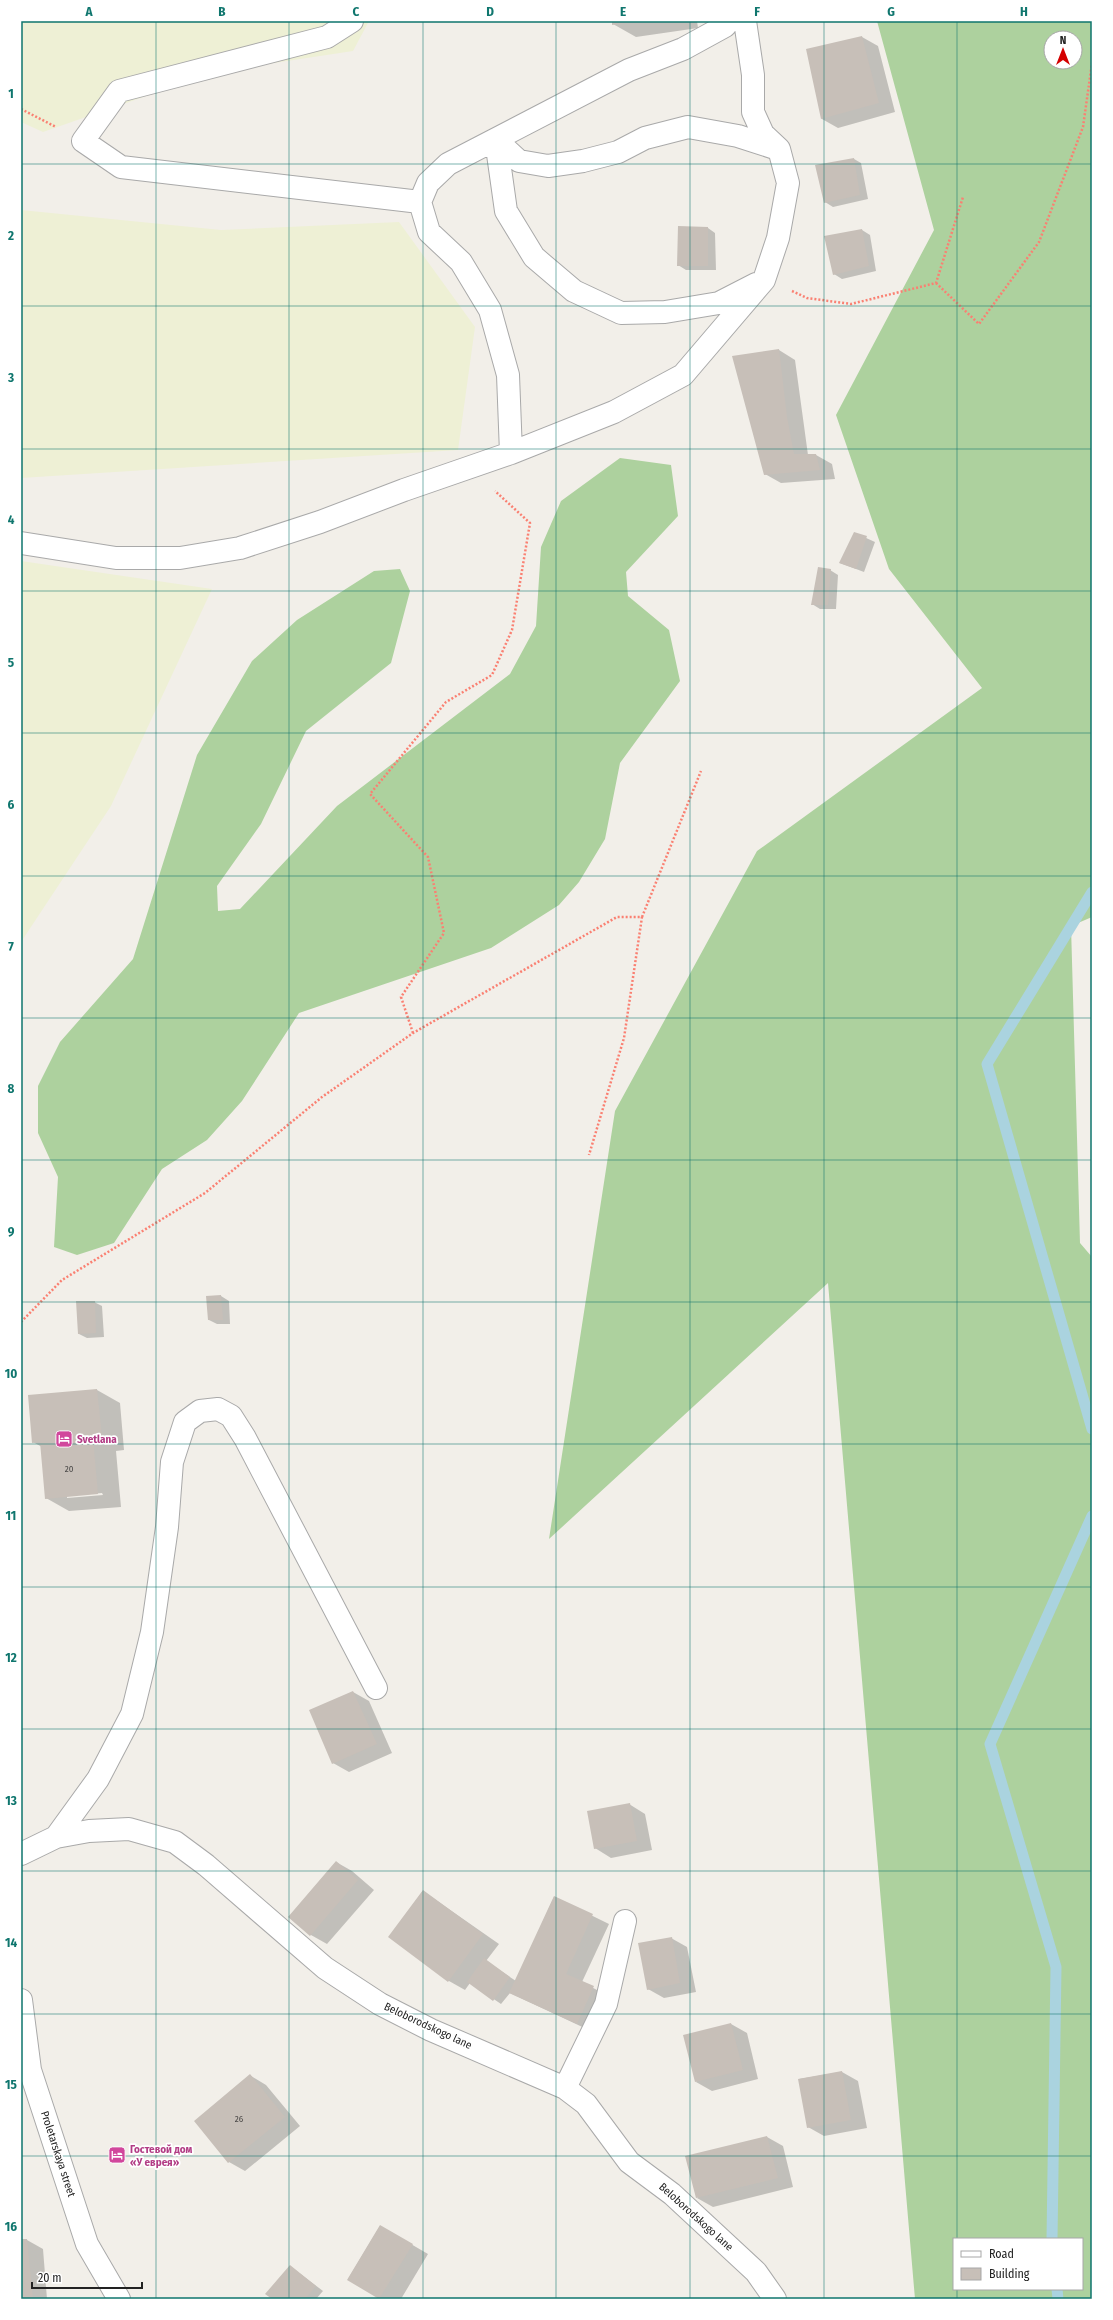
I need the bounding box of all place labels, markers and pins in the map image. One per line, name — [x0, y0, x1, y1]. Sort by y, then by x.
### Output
hotel icon: Svetlana — [54, 1429, 74, 1449]
place label: Svetlana — [77, 1433, 117, 1446]
place label: Гостевой дом «У еврея» — [130, 2143, 193, 2169]
hotel icon: Гостевой дом «У еврея» — [107, 2145, 127, 2165]

